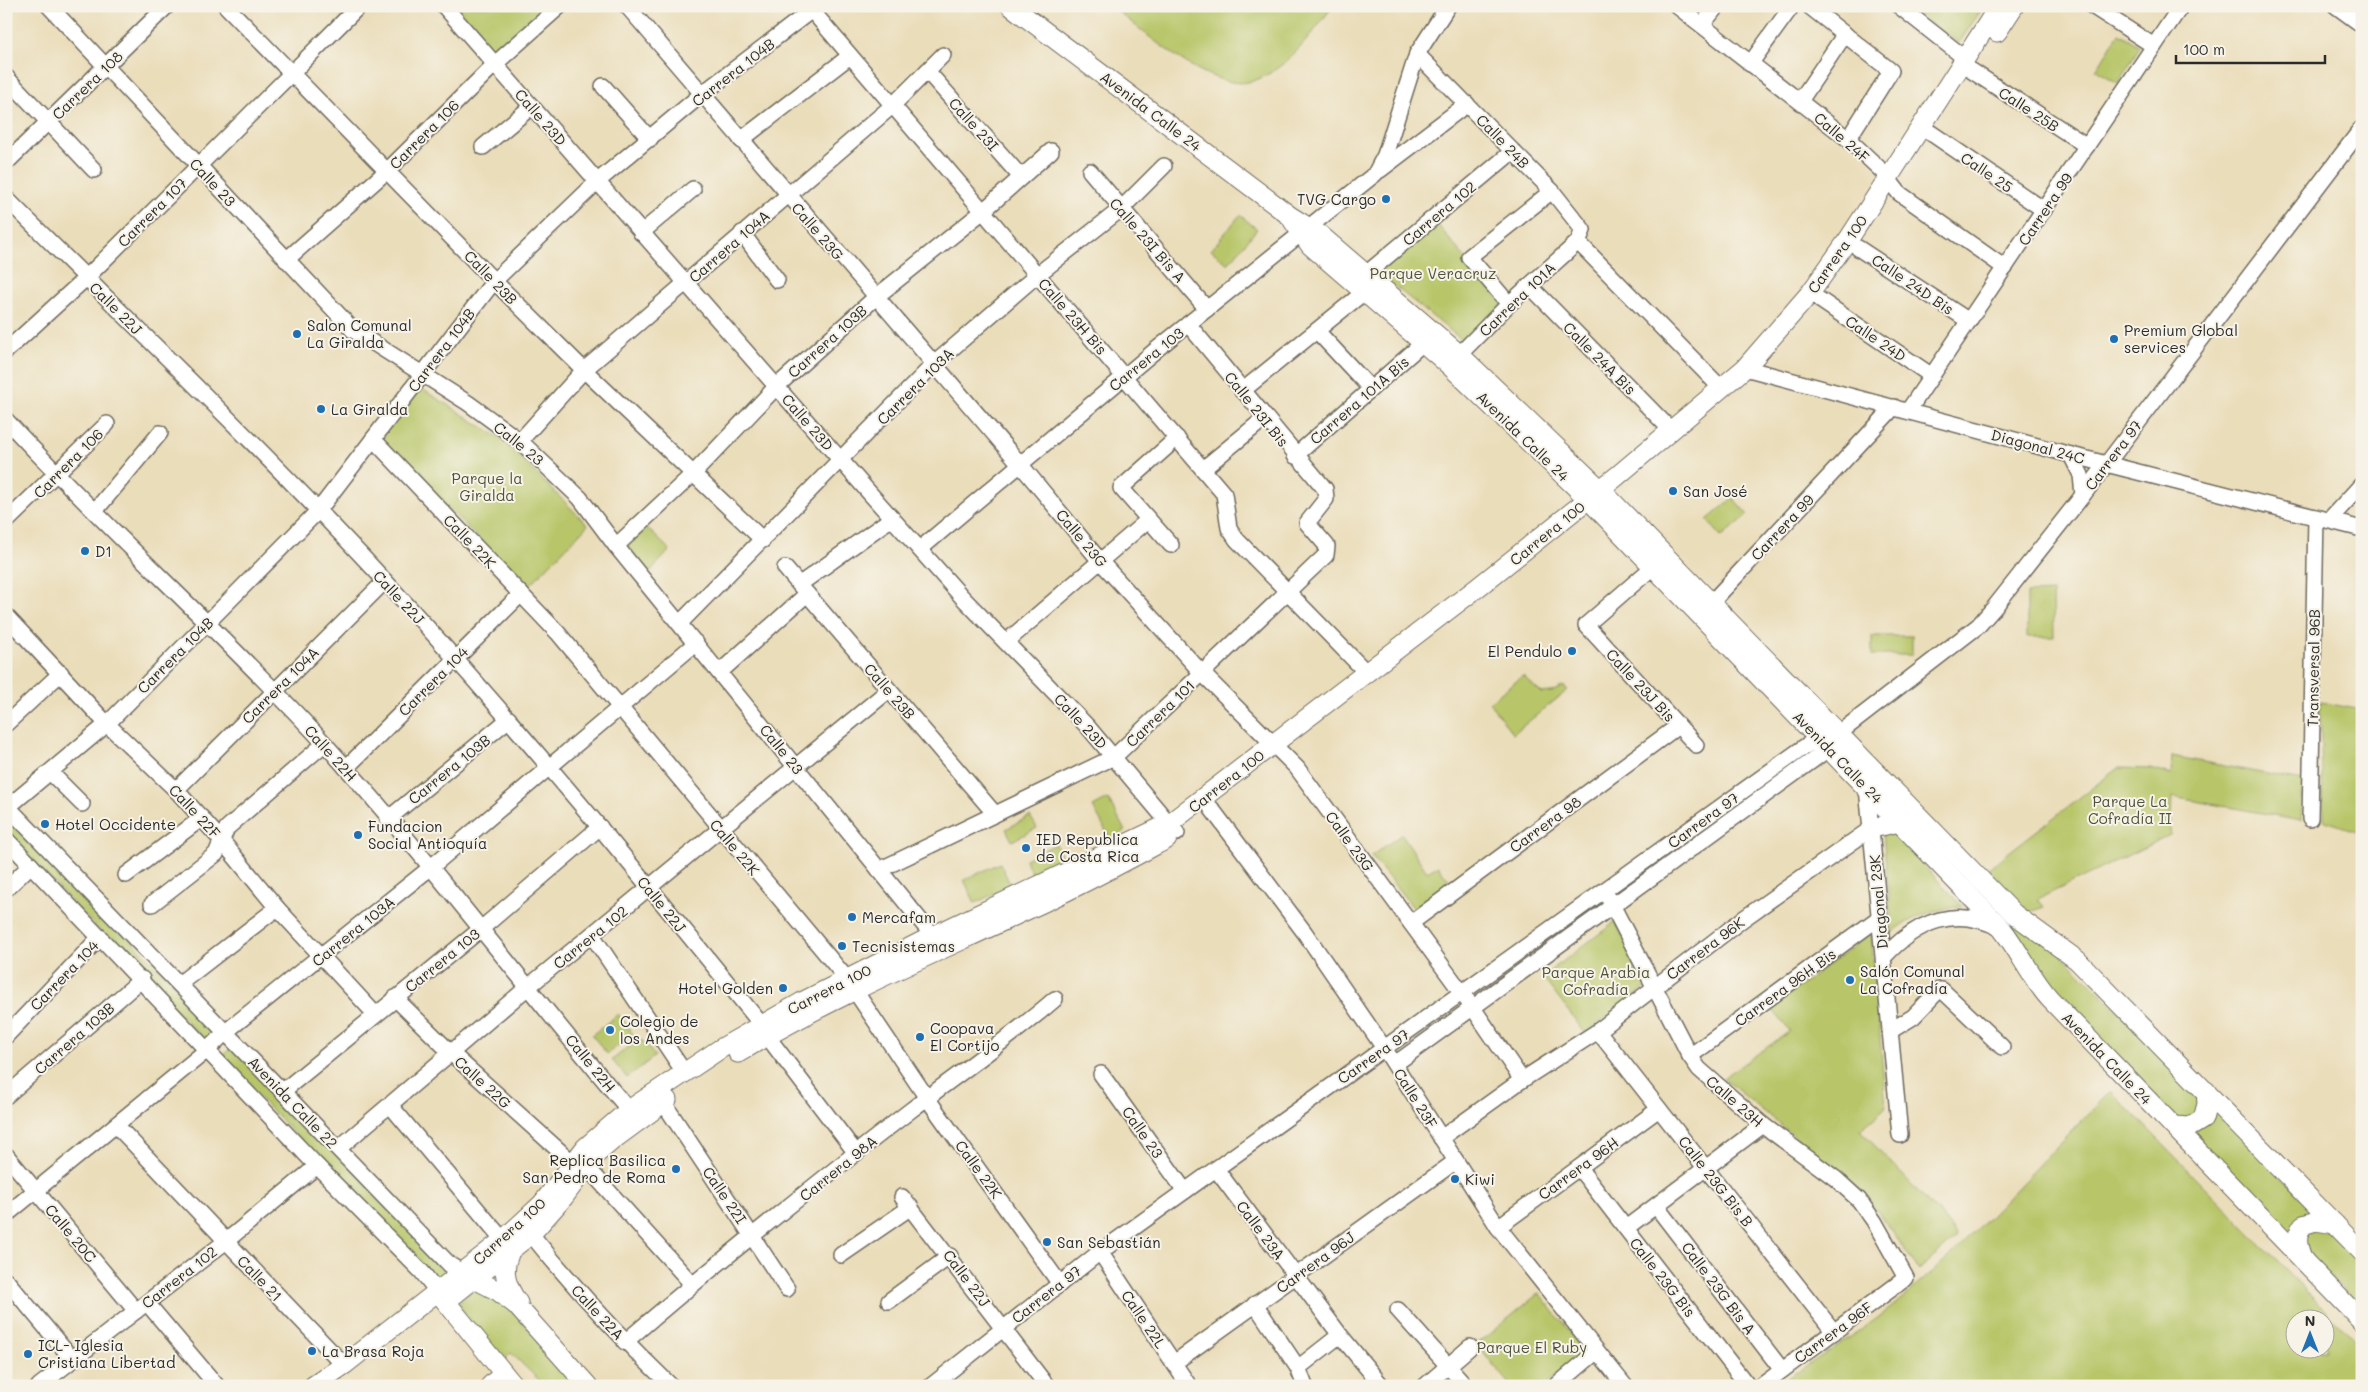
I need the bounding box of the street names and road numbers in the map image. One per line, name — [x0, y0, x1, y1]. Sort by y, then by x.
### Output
street label: Carrera 104B — [687, 33, 779, 111]
street label: Carrera 108 — [47, 46, 127, 124]
street label: Avenida Calle 24 — [1096, 66, 1206, 156]
street label: Calle 25B — [1995, 82, 2063, 136]
street label: Calle 23D — [511, 84, 571, 150]
street label: Calle 23I — [945, 93, 1004, 155]
street label: Carrera 106 — [385, 95, 463, 173]
street label: Calle 24F — [1810, 107, 1874, 167]
street label: Calle 24B — [1472, 110, 1534, 172]
street label: Calle 25 — [1957, 147, 2017, 197]
street label: Calle 23 — [186, 154, 241, 210]
street label: Carrera 99 — [2013, 169, 2077, 249]
street label: Carrera 107 — [113, 173, 191, 251]
street label: Carrera 102 — [1398, 176, 1480, 250]
street label: Calle 23I Bis A — [1105, 193, 1191, 287]
street label: Calle 23G — [788, 198, 848, 264]
street label: Carrera 104A — [684, 205, 774, 287]
street label: Carrera 100 — [1803, 211, 1871, 297]
street label: Calle 23B — [460, 246, 522, 308]
street label: Calle 24D Bis — [1868, 249, 1958, 319]
street label: Carrera 101A — [1474, 257, 1560, 341]
street label: Calle 23H Bis — [1034, 273, 1112, 359]
street label: Calle 22J — [85, 277, 147, 339]
street label: Carrera 103B — [783, 300, 871, 382]
street label: Carrera 104B — [403, 304, 479, 396]
street label: Calle 24D — [1842, 310, 1910, 366]
street label: Calle 24A Bis — [1559, 317, 1641, 399]
street label: Carrera 103 — [1104, 323, 1188, 395]
street label: Carrera 103A — [872, 343, 958, 429]
street label: Carrera 101A Bis — [1305, 351, 1413, 449]
street label: Calle 23I Bis — [1220, 367, 1294, 451]
street label: Avenida Calle 24 — [1472, 387, 1574, 486]
street label: Calle 23D — [778, 389, 838, 455]
street label: Carrera 97 — [2080, 416, 2146, 494]
street label: Calle 23 — [490, 417, 548, 469]
street label: Carrera 106 — [29, 424, 107, 502]
street label: Diagonal 24C — [1989, 424, 2087, 468]
street label: Carrera 99 — [1746, 489, 1818, 564]
street label: Carrera 100 — [1505, 497, 1589, 569]
street label: Calle 23G — [1052, 505, 1112, 571]
street label: Calle 22K — [439, 510, 501, 572]
street label: Calle 22J — [369, 566, 430, 629]
street label: Transversal 96B — [2302, 609, 2324, 727]
street label: Carrera 104B — [133, 613, 217, 697]
street label: Carrera 104A — [237, 642, 323, 728]
street label: Carrera 104 — [394, 642, 472, 720]
street label: Calle 23J Bis — [1602, 644, 1680, 726]
street label: Calle 23B — [860, 659, 920, 723]
street label: Carrera 101 — [1121, 675, 1199, 751]
street label: Calle 23D — [1050, 689, 1112, 753]
street label: Avenida Calle 24 — [1789, 706, 1888, 808]
street label: Calle 23 — [756, 720, 808, 778]
street label: Calle 22H — [300, 721, 362, 785]
street label: Carrera 103B — [404, 730, 494, 808]
street label: Carrera 100 — [1184, 745, 1268, 817]
street label: Calle 22F — [165, 780, 225, 842]
street label: Carrera 97 — [1663, 787, 1743, 853]
street label: Carrera 98 — [1505, 791, 1585, 857]
street label: Calle 23G — [1321, 807, 1379, 875]
street label: Calle 22K — [706, 815, 764, 879]
street label: Diagonal 23K — [1864, 854, 1892, 950]
street label: Calle 22J — [633, 872, 691, 937]
street label: Carrera 103A — [307, 891, 399, 971]
street label: Carrera 102 — [549, 901, 631, 973]
street label: Carrera 96K — [1662, 912, 1748, 984]
street label: Carrera 103 — [400, 924, 484, 996]
street label: Carrera 104 — [25, 935, 103, 1015]
street label: Carrera 96H Bis — [1730, 943, 1840, 1031]
street label: Carrera 100 — [784, 959, 874, 1019]
street label: Carrera 103B — [30, 998, 118, 1078]
street label: Avenida Calle 24 — [2058, 1007, 2157, 1109]
street label: Carrera 97 — [1333, 1024, 1413, 1088]
street label: Calle 22H — [561, 1030, 621, 1096]
street label: Calle 22G — [450, 1051, 516, 1113]
street label: Avenida Calle 22 — [244, 1052, 342, 1152]
street label: Calle 23F — [1390, 1064, 1442, 1132]
street label: Calle 23H — [1702, 1071, 1768, 1131]
street label: Calle 23 — [1118, 1102, 1168, 1162]
street label: Carrera 98A — [795, 1131, 881, 1205]
street label: Calle 23G Bis B — [1674, 1131, 1758, 1231]
street label: Carrera 96H — [1534, 1132, 1622, 1204]
street label: Calle 22K — [951, 1136, 1007, 1202]
street label: Calle 22I — [699, 1162, 752, 1228]
street label: Carrera 100 — [468, 1193, 550, 1269]
street label: Calle 23A — [1232, 1196, 1290, 1264]
street label: Calle 20C — [41, 1200, 101, 1266]
street label: Carrera 96J — [1272, 1226, 1359, 1297]
street label: Calle 23G Bis — [1626, 1233, 1700, 1321]
street label: Calle 23G Bis A — [1678, 1238, 1760, 1338]
street label: Carrera 102 — [137, 1241, 221, 1313]
street label: Calle 22J — [939, 1245, 995, 1311]
street label: Calle 21 — [233, 1251, 287, 1305]
street label: Carrera 97 — [1007, 1260, 1085, 1328]
street label: Calle 22A — [567, 1280, 629, 1344]
street label: Calle 22L — [1117, 1286, 1171, 1352]
street label: Carrera 96F — [1790, 1297, 1876, 1367]

